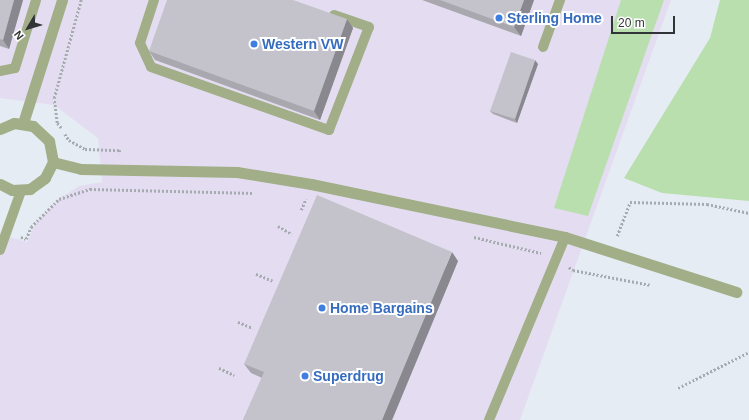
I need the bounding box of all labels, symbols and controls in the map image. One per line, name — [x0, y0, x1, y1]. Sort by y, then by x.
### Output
north arrow — [8, 8, 48, 48]
scale bar — [613, 8, 677, 34]
place label: Sterling Home — [507, 10, 602, 26]
marker: Sterling Home — [494, 13, 504, 23]
text: 20 m — [618, 16, 645, 30]
text: N — [11, 29, 26, 42]
place label: Western VW — [262, 36, 343, 52]
marker: Western VW — [249, 39, 259, 49]
place label: Home Bargains — [330, 300, 433, 316]
marker: Home Bargains — [317, 303, 327, 313]
place label: Superdrug — [313, 368, 384, 384]
marker: Superdrug — [300, 371, 310, 381]

